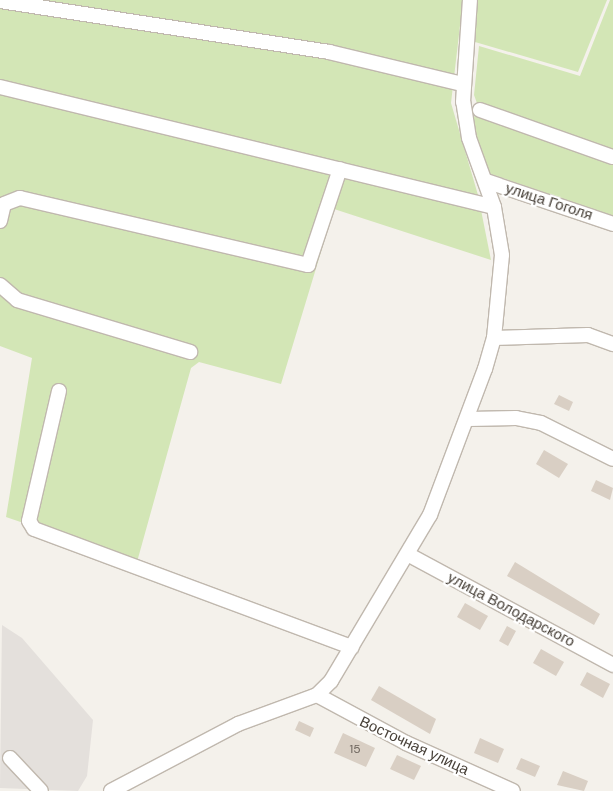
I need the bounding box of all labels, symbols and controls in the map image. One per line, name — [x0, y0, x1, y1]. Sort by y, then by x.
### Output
street label: улица Гоголя — [503, 179, 595, 225]
street label: улица Володарского — [444, 569, 578, 651]
street label: Восточная улица — [357, 713, 471, 779]
house number: 15 — [349, 743, 361, 757]

